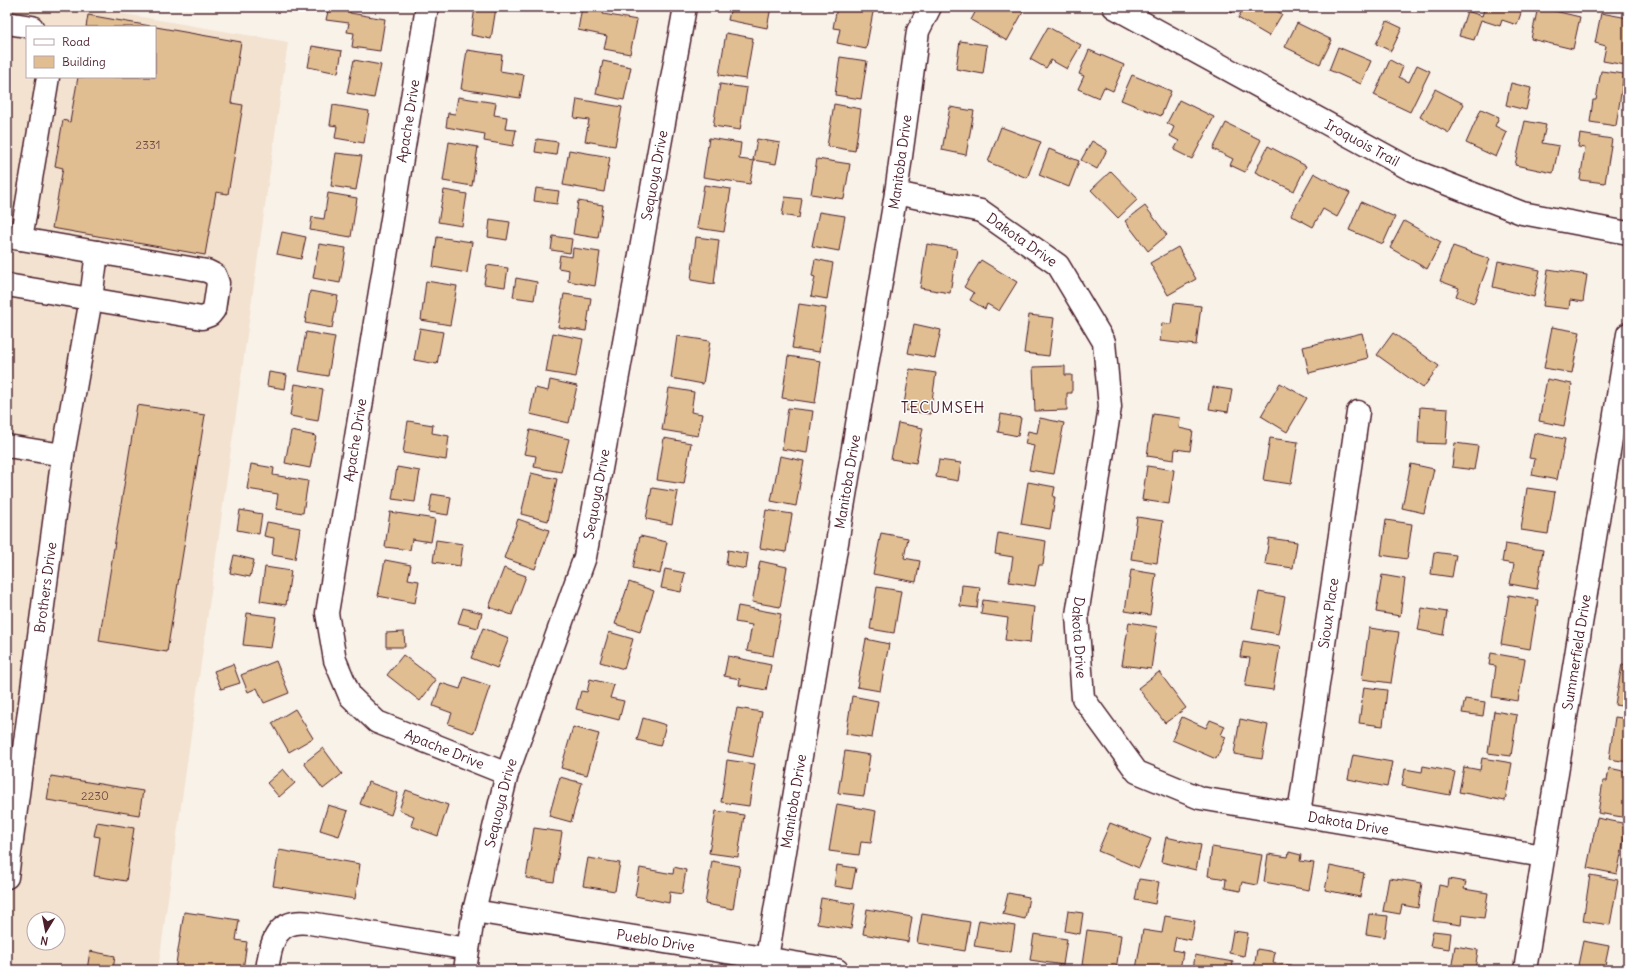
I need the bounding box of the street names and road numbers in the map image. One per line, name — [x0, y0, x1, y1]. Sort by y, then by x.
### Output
street label: Apache Drive — [393, 78, 423, 164]
street label: Manitoba Drive — [884, 114, 916, 211]
street label: Iroquois Trail — [1322, 115, 1403, 170]
street label: Sequoya Drive — [637, 129, 671, 222]
street label: Dakota Drive — [983, 209, 1061, 271]
street label: Apache Drive — [340, 397, 370, 483]
street label: Manitoba Drive — [831, 433, 864, 530]
street label: Sequoya Drive — [579, 448, 613, 541]
street label: Brothers Drive — [30, 541, 60, 634]
street label: Sioux Place — [1314, 577, 1343, 650]
street label: Summerfield Drive — [1558, 593, 1595, 711]
street label: Dakota Drive — [1068, 595, 1091, 679]
street label: Apache Drive — [402, 725, 487, 773]
street label: Manitoba Drive — [777, 753, 810, 850]
street label: Sequoya Drive — [481, 756, 521, 849]
street label: Dakota Drive — [1306, 807, 1390, 839]
street label: Pueblo Drive — [615, 925, 696, 956]

